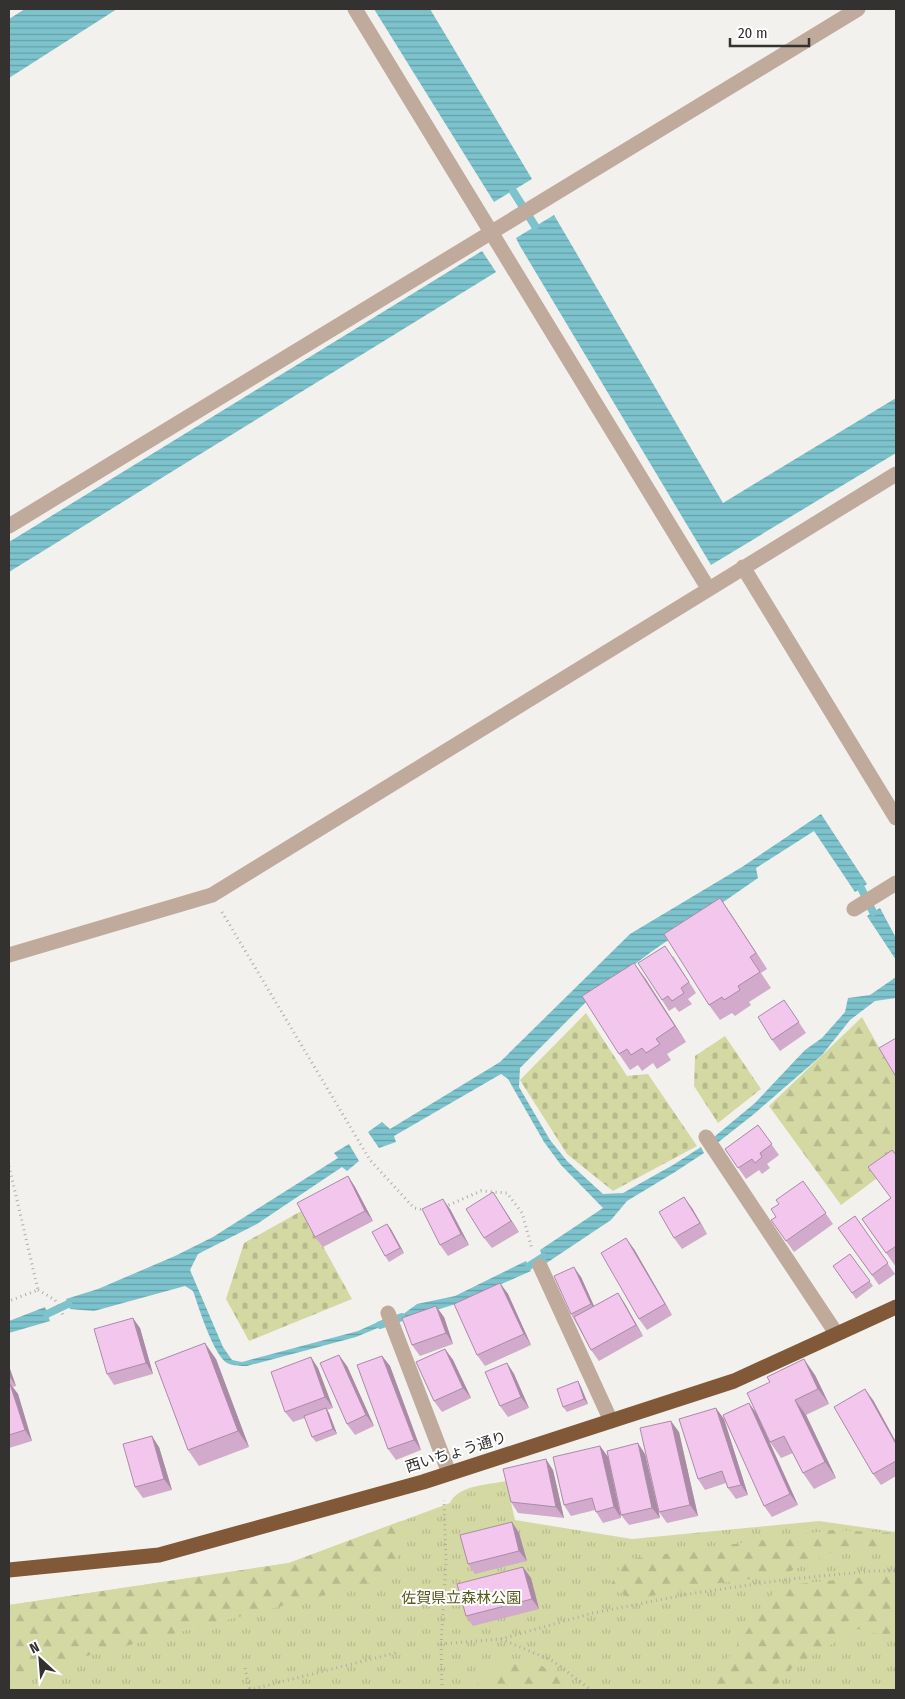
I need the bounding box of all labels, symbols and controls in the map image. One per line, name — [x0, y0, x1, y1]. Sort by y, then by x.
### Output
scale bar — [730, 15, 809, 47]
text: 20 m — [738, 24, 768, 42]
street label: 西いちょう通り — [403, 1428, 509, 1476]
park label: 佐賀県立森林公園 — [401, 1589, 521, 1607]
north arrow — [15, 1634, 65, 1684]
text: N — [27, 1638, 42, 1657]

